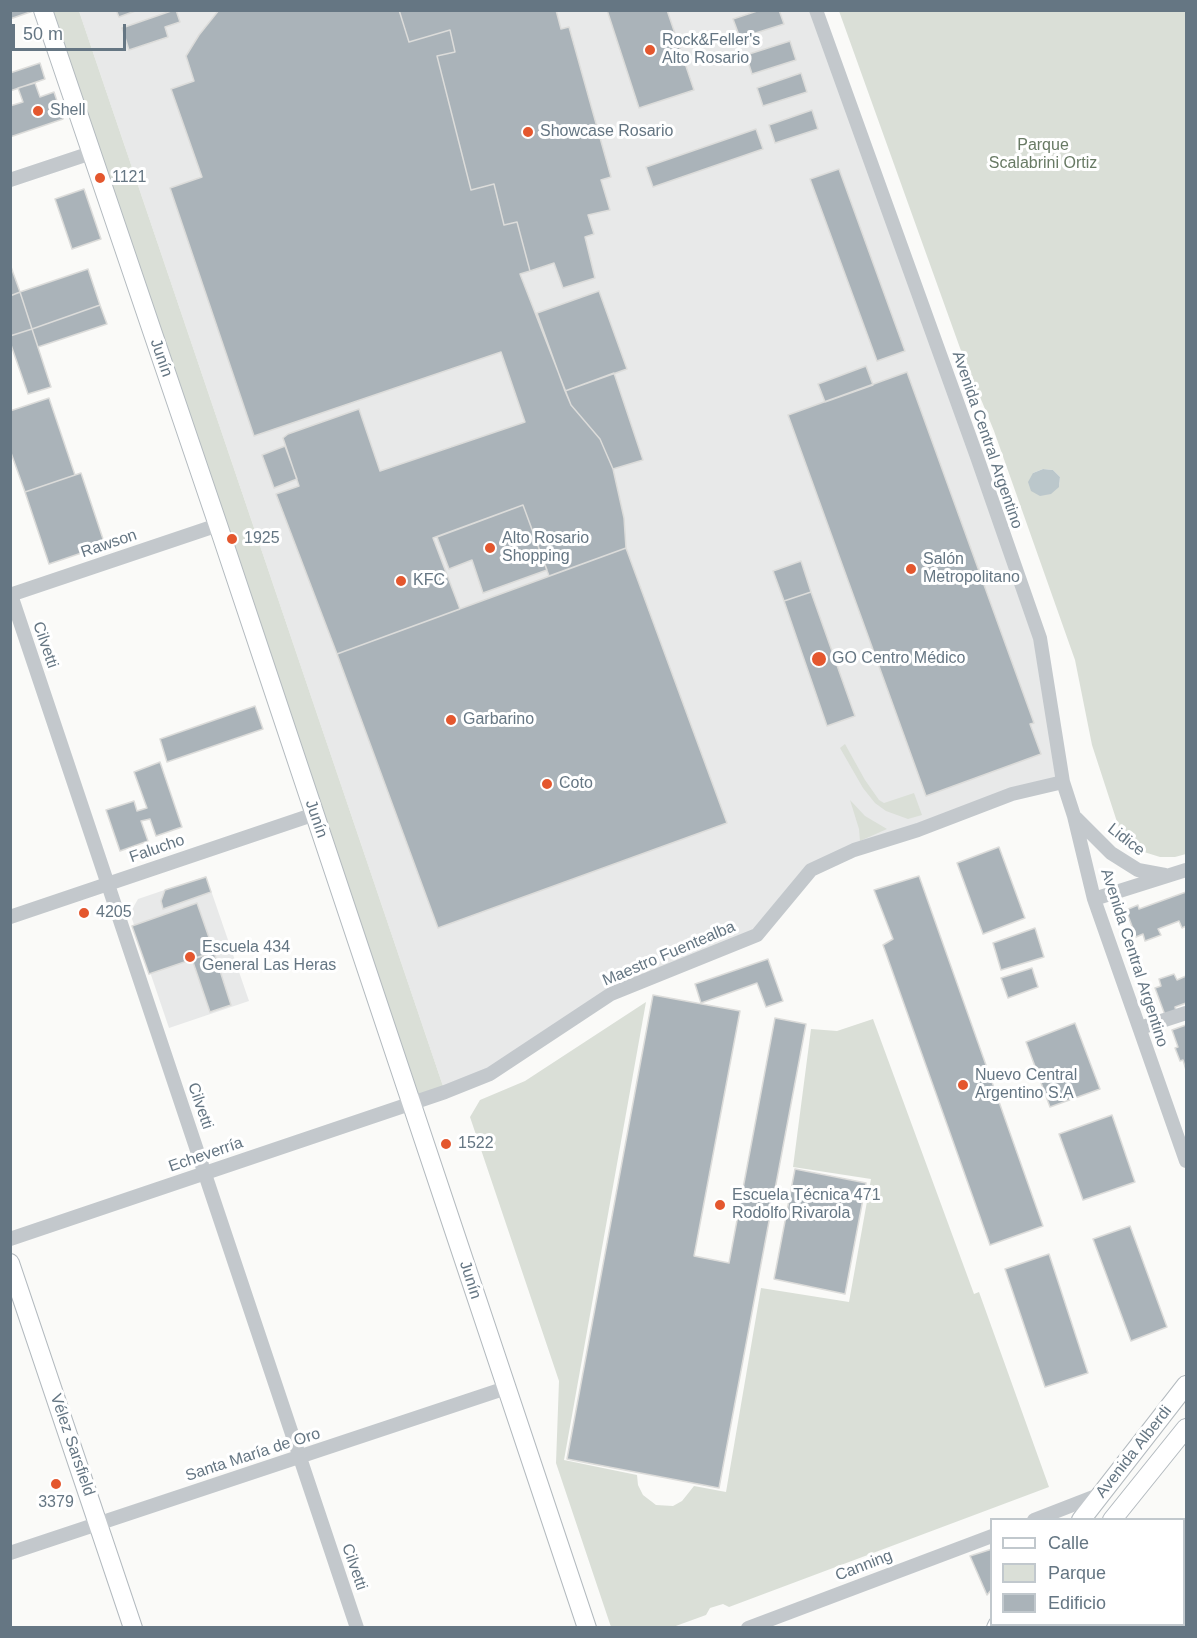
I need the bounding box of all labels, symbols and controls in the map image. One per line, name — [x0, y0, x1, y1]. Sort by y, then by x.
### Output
scale bar — [15, 12, 129, 50]
text: 50 m — [23, 24, 63, 44]
place label: Rock&Feller's Alto Rosario — [662, 31, 760, 69]
marker: Rock&Feller's Alto Rosario — [643, 43, 657, 57]
place label: Shell — [50, 101, 86, 121]
marker: Shell — [31, 104, 45, 118]
place label: Showcase Rosario — [540, 122, 673, 142]
marker: Showcase Rosario — [521, 125, 535, 139]
park label: Parque Scalabrini Ortiz — [989, 136, 1097, 174]
place label: 1121 — [112, 168, 146, 188]
marker: 1121 — [93, 171, 107, 185]
street label: Junín — [146, 336, 176, 380]
street label: Avenida Central Argentino — [948, 349, 1026, 531]
street label: Rawson — [79, 526, 139, 562]
place label: 1925 — [244, 529, 280, 549]
place label: Alto Rosario Shopping — [502, 529, 589, 567]
marker: 1925 — [225, 532, 239, 546]
marker: Alto Rosario Shopping — [483, 541, 497, 555]
place label: Salón Metropolitano — [923, 550, 1020, 588]
marker: Salón Metropolitano — [904, 562, 918, 576]
place label: KFC — [413, 571, 445, 591]
marker: KFC — [394, 574, 408, 588]
street label: Cilvetti — [28, 619, 62, 671]
place label: GO Centro Médico — [832, 649, 965, 669]
marker: GO Centro Médico — [810, 650, 828, 668]
place label: Garbarino — [463, 710, 534, 730]
marker: Garbarino — [444, 713, 458, 727]
place label: Coto — [559, 774, 593, 794]
marker: Coto — [540, 777, 554, 791]
street label: Junín — [301, 797, 331, 841]
street label: Lidice — [1104, 820, 1148, 860]
street label: Falucho — [127, 831, 187, 867]
street label: Avenida Central Argentino — [1096, 866, 1172, 1050]
place label: 4205 — [96, 903, 132, 923]
marker: 4205 — [77, 906, 91, 920]
street label: Maestro Fuentealba — [600, 917, 738, 991]
place label: Escuela 434 General Las Heras — [202, 938, 336, 976]
marker: Escuela 434 General Las Heras — [183, 950, 197, 964]
place label: Nuevo Central Argentino S.A — [975, 1066, 1077, 1104]
marker: Nuevo Central Argentino S.A — [956, 1078, 970, 1092]
street label: Cilvetti — [183, 1080, 217, 1132]
street label: Echeverría — [166, 1133, 246, 1177]
place label: 1522 — [458, 1134, 494, 1154]
marker: 1522 — [439, 1137, 453, 1151]
place label: Escuela Técnica 471 Rodolfo Rivarola — [732, 1186, 881, 1224]
marker: Escuela Técnica 471 Rodolfo Rivarola — [713, 1198, 727, 1212]
street label: Junín — [455, 1258, 485, 1302]
street label: Vélez Sarsfield — [46, 1391, 98, 1499]
street label: Avenida Alberdi — [1092, 1402, 1176, 1502]
street label: Santa María de Oro — [183, 1424, 323, 1486]
marker: 3379 — [49, 1477, 63, 1491]
place label: 3379 — [38, 1493, 74, 1513]
legend — [990, 1518, 1185, 1626]
text: Calle — [1048, 1533, 1089, 1553]
street label: Cilvetti — [337, 1541, 371, 1593]
street label: Canning — [833, 1546, 895, 1586]
text: Parque — [1048, 1563, 1106, 1583]
text: Edificio — [1048, 1593, 1106, 1613]

